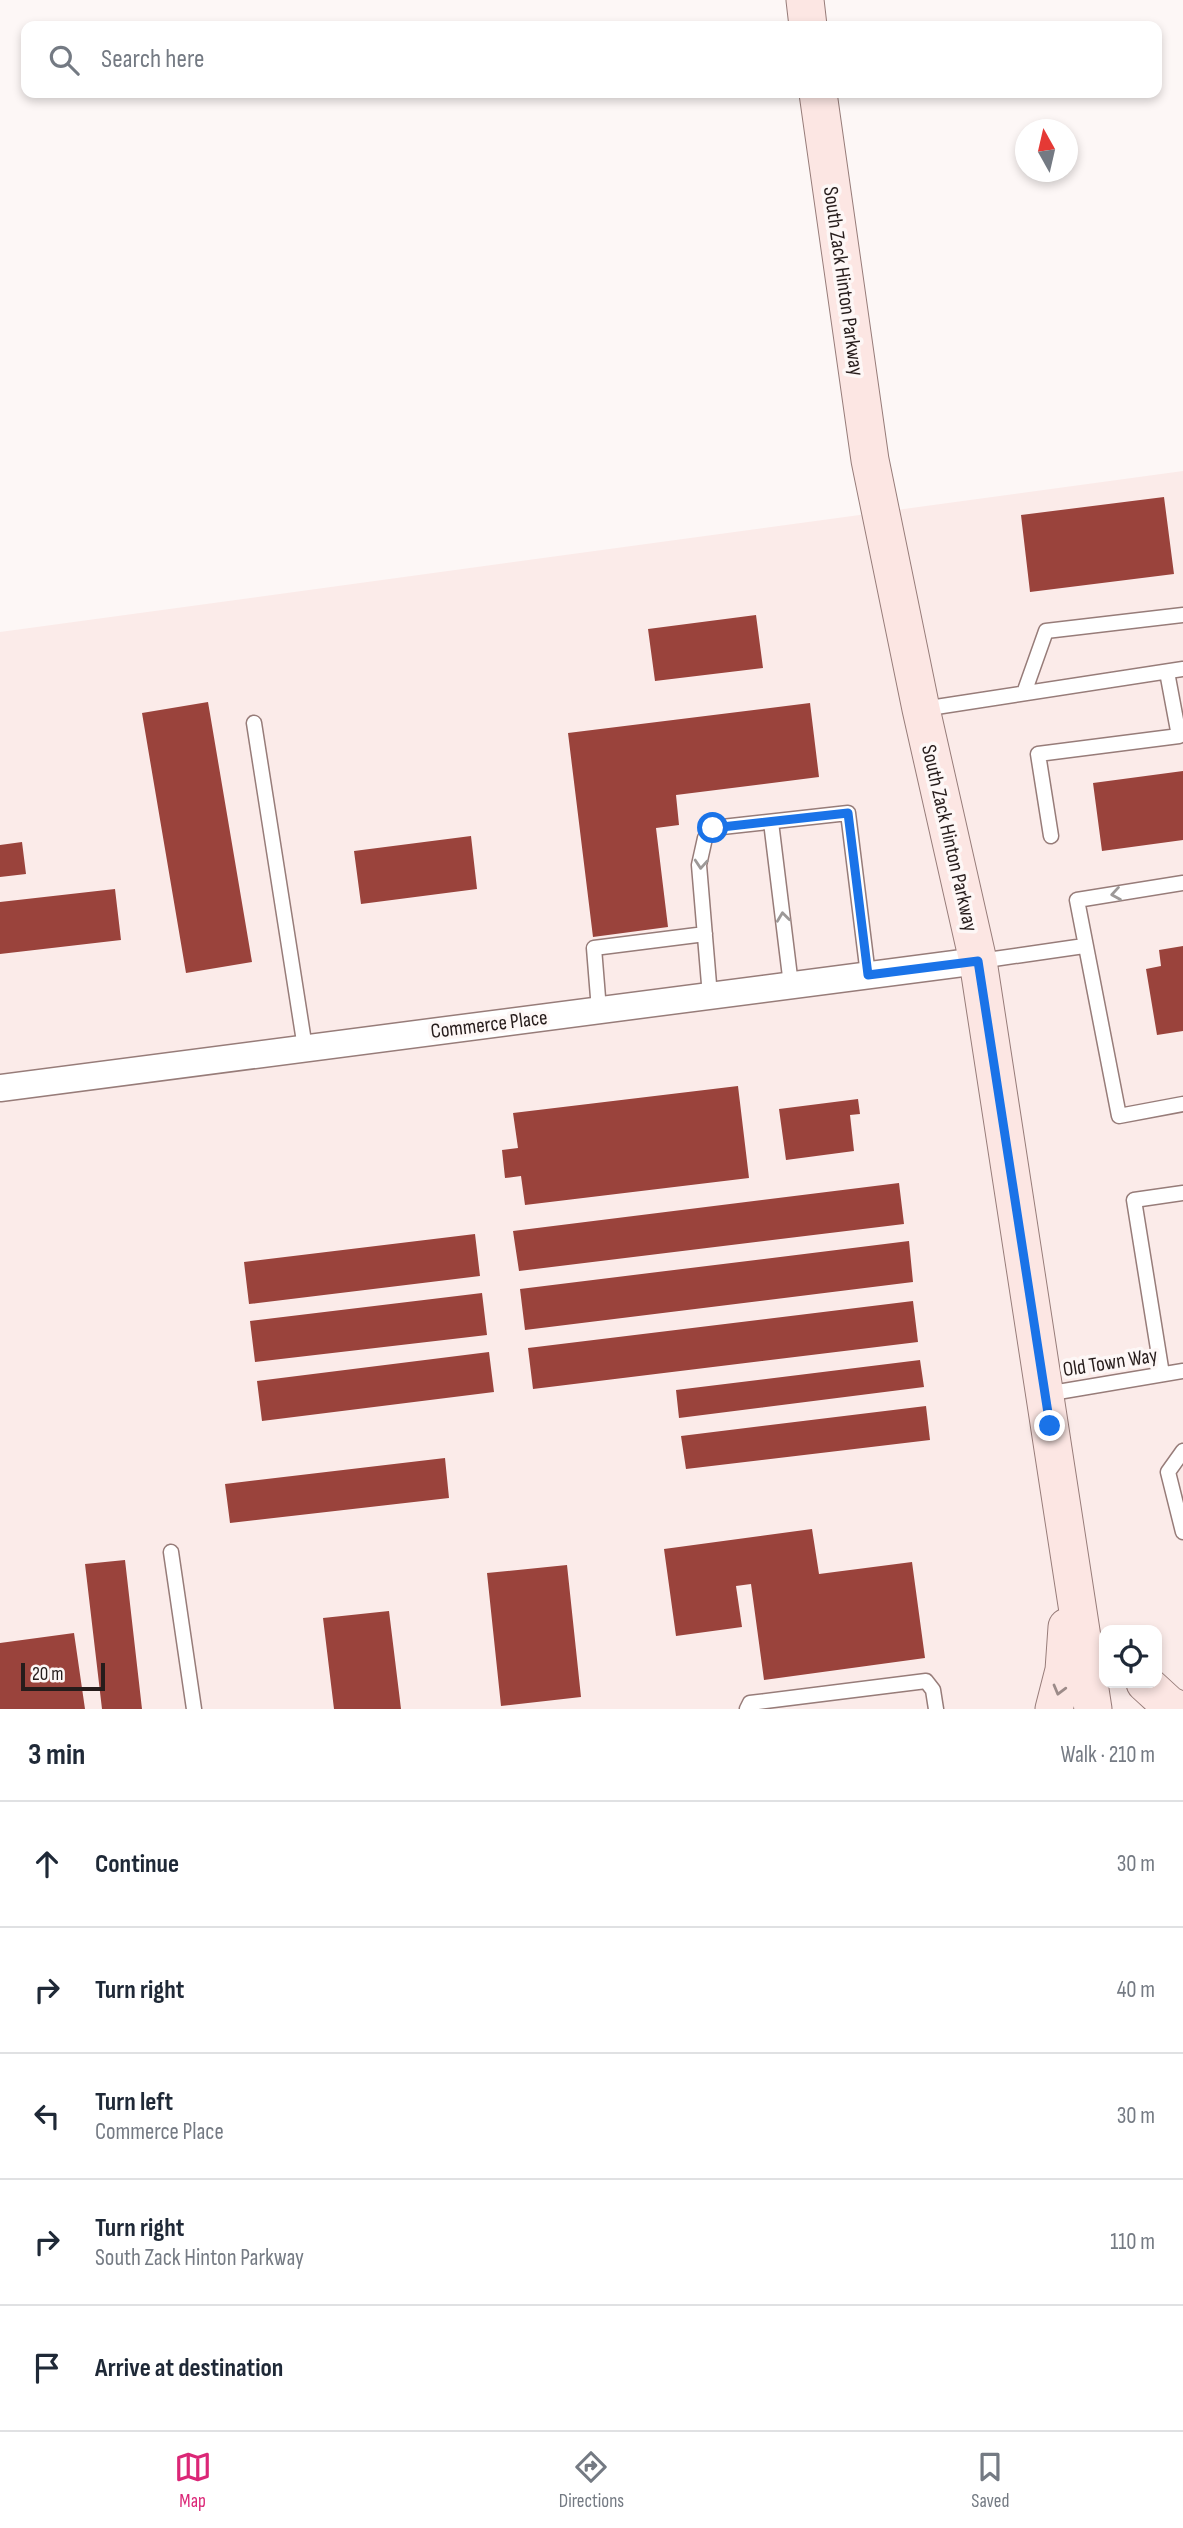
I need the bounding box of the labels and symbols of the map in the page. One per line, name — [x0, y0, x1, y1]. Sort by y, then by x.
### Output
north arrow — [1015, 119, 1078, 182]
street label: South Zack Hinton Parkway — [818, 185, 869, 377]
street label: South Zack Hinton Parkway — [916, 742, 983, 934]
route start — [697, 812, 728, 843]
one-way arrow — [694, 859, 709, 870]
one-way arrow — [1110, 886, 1122, 901]
one-way arrow — [776, 912, 791, 923]
street label: Commerce Place — [429, 1005, 549, 1044]
street label: Old Town Way — [1061, 1343, 1159, 1382]
route end — [1034, 1410, 1065, 1441]
scale bar — [21, 1660, 105, 1692]
one-way arrow — [1053, 1683, 1067, 1695]

